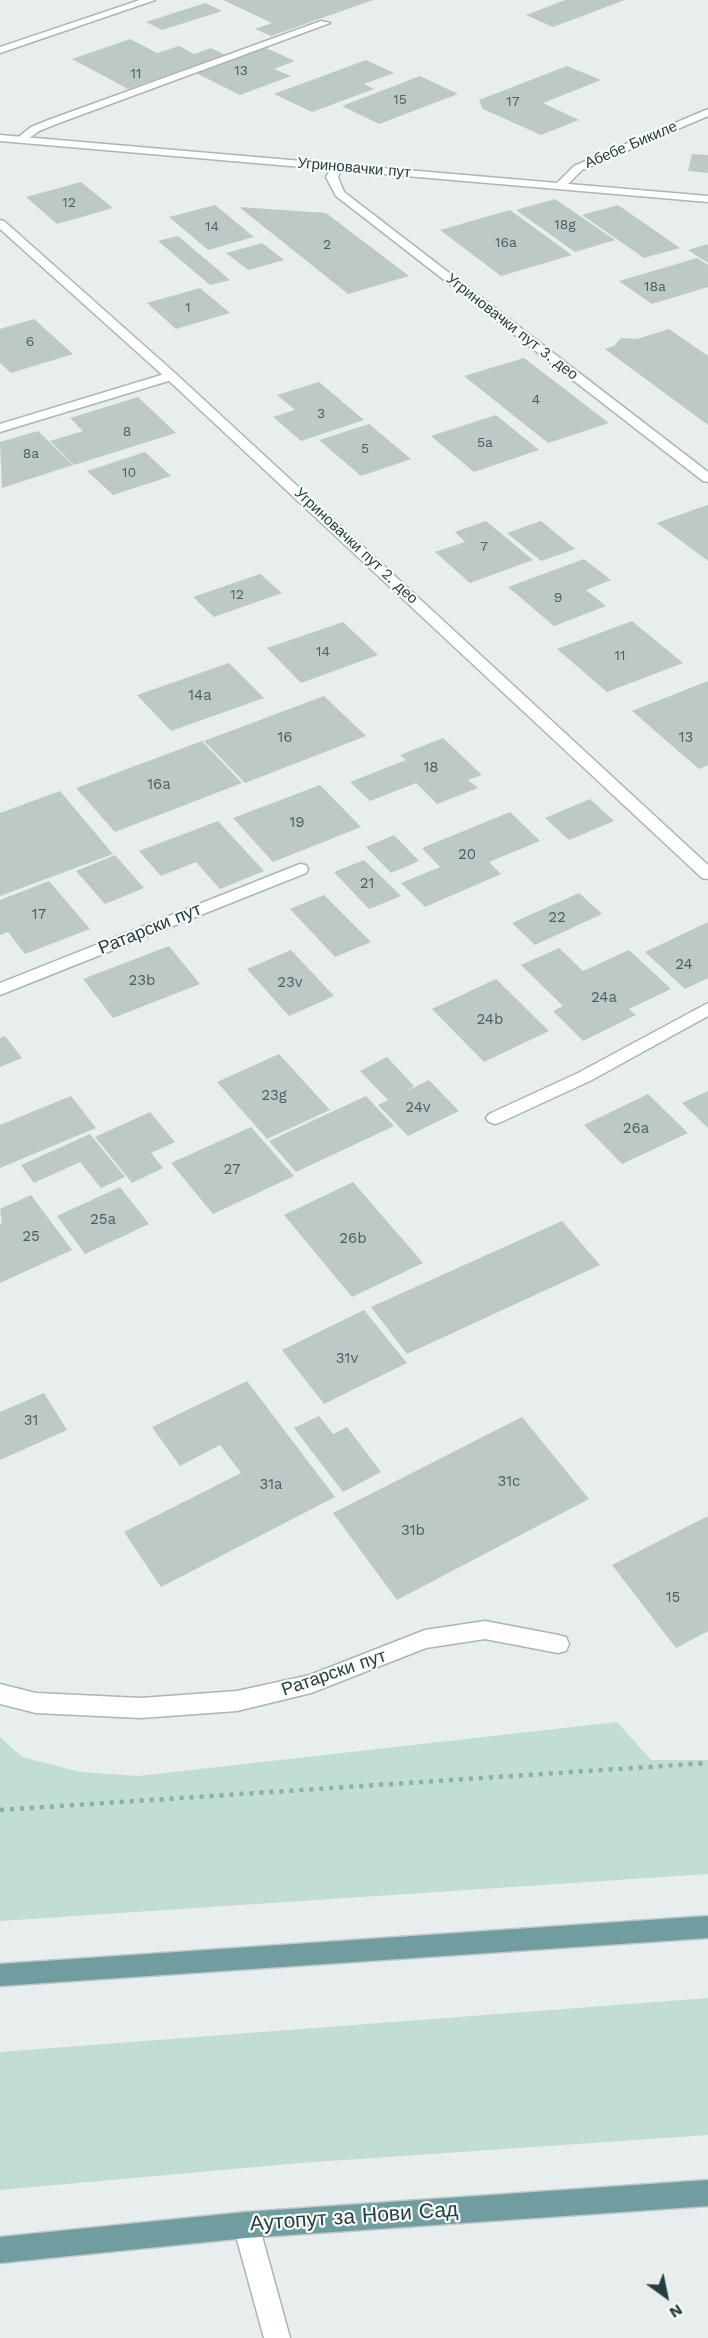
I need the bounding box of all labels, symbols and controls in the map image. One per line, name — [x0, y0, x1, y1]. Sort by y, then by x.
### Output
house number: 13 — [234, 63, 248, 79]
house number: 11 — [131, 66, 141, 82]
house number: 15 — [393, 92, 407, 108]
house number: 17 — [506, 94, 520, 110]
street label: Абебе Бикиле — [582, 117, 680, 173]
street label: Угриновачки пут — [297, 154, 411, 182]
house number: 12 — [62, 195, 76, 211]
house number: 18g — [554, 217, 576, 233]
house number: 14 — [205, 219, 219, 235]
house number: 16a — [495, 235, 517, 251]
house number: 2 — [323, 237, 331, 253]
street label: Угриновачки пут 3. део — [443, 270, 581, 384]
house number: 18a — [644, 279, 666, 295]
house number: 1 — [185, 300, 191, 316]
house number: 6 — [26, 334, 34, 350]
house number: 4 — [532, 392, 540, 408]
house number: 3 — [317, 406, 325, 422]
house number: 8 — [123, 424, 131, 440]
house number: 5a — [477, 435, 493, 451]
house number: 5 — [361, 441, 369, 457]
house number: 8a — [23, 446, 39, 462]
house number: 10 — [122, 465, 136, 481]
street label: Угриновачки пут 2. део — [291, 484, 421, 608]
house number: 7 — [480, 539, 488, 555]
house number: 12 — [230, 587, 244, 603]
house number: 9 — [554, 590, 562, 606]
house number: 14 — [316, 644, 330, 660]
house number: 11 — [615, 648, 625, 664]
house number: 14a — [188, 687, 212, 705]
house number: 16 — [278, 729, 292, 747]
house number: 13 — [679, 729, 693, 747]
house number: 18 — [423, 759, 439, 777]
house number: 16a — [147, 776, 171, 794]
house number: 19 — [289, 814, 305, 832]
house number: 20 — [458, 846, 476, 864]
house number: 21 — [360, 875, 374, 893]
street label: Ратарски пут — [95, 899, 205, 959]
house number: 17 — [32, 906, 46, 924]
house number: 22 — [548, 909, 566, 927]
house number: 24 — [675, 956, 693, 974]
house number: 23b — [129, 972, 155, 990]
house number: 23v — [277, 974, 303, 992]
house number: 24a — [591, 989, 617, 1007]
house number: 24b — [477, 1011, 503, 1029]
house number: 23g — [261, 1087, 287, 1105]
house number: 24v — [405, 1099, 431, 1117]
house number: 26a — [623, 1120, 649, 1138]
house number: 27 — [224, 1161, 240, 1179]
house number: 25a — [90, 1211, 116, 1229]
house number: 25 — [22, 1228, 40, 1246]
house number: 26b — [339, 1230, 367, 1248]
house number: 31v — [336, 1350, 358, 1368]
house number: 31 — [24, 1412, 38, 1430]
house number: 31c — [498, 1473, 520, 1491]
house number: 31a — [259, 1476, 283, 1494]
house number: 31b — [401, 1522, 425, 1540]
house number: 15 — [666, 1589, 680, 1607]
street label: Ратарски пут — [279, 1645, 389, 1701]
street label: Аутопут за Нови Сад — [249, 2197, 459, 2237]
north arrow — [636, 2266, 696, 2326]
text: N — [666, 2300, 686, 2323]

